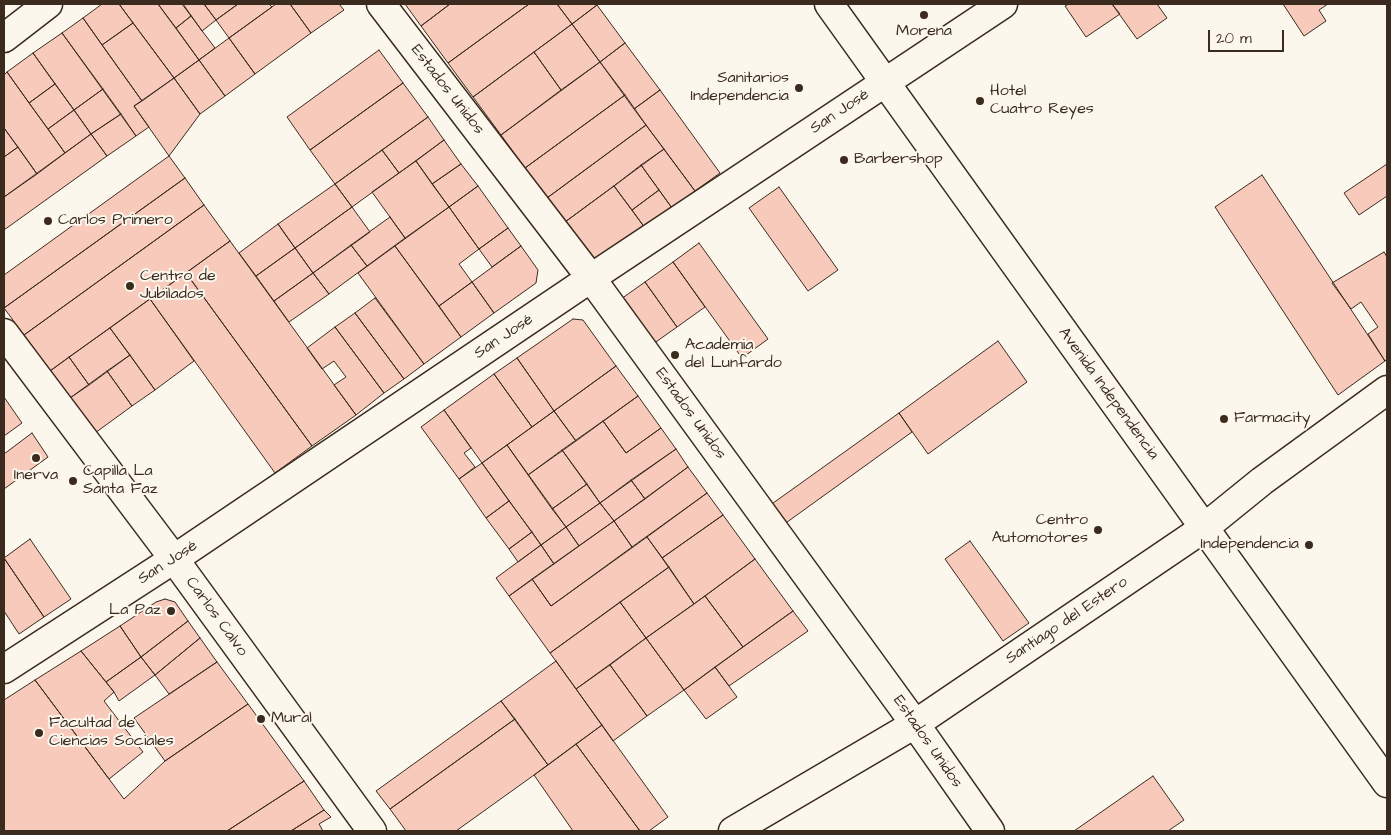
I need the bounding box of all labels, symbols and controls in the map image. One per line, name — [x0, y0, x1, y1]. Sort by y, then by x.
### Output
marker: Morena — [918, 9, 930, 21]
scale bar — [1211, 20, 1287, 52]
place label: Morena — [896, 22, 952, 42]
text: 20 m — [1216, 28, 1252, 49]
street label: Estados Unidos — [406, 41, 488, 139]
place label: Sanitarios Independencia — [691, 69, 789, 107]
marker: Sanitarios Independencia — [793, 82, 805, 94]
place label: Hotel Cuatro Reyes — [990, 82, 1094, 120]
street label: San José — [807, 85, 873, 139]
marker: Hotel Cuatro Reyes — [974, 95, 986, 107]
place label: Barbershop — [854, 150, 943, 170]
marker: Barbershop — [838, 154, 850, 166]
place label: Carlos Primero — [58, 211, 173, 231]
marker: Carlos Primero — [42, 215, 54, 227]
place label: Centro de Jubilados — [140, 267, 216, 305]
marker: Centro de Jubilados — [124, 280, 136, 292]
street label: San José — [471, 310, 537, 364]
street label: Avenida Independencia — [1054, 324, 1162, 464]
place label: Academia del Lunfardo — [685, 336, 782, 374]
marker: Academia del Lunfardo — [669, 349, 681, 361]
street label: Estados Unidos — [650, 365, 730, 463]
place label: Farmacity — [1234, 409, 1310, 429]
marker: Farmacity — [1218, 413, 1230, 425]
marker: Inerva — [30, 452, 42, 464]
place label: Capilla La Santa Faz — [83, 462, 158, 500]
place label: Inerva — [14, 466, 58, 486]
marker: Capilla La Santa Faz — [67, 475, 79, 487]
place label: Centro Automotores — [992, 511, 1088, 549]
marker: Centro Automotores — [1092, 524, 1104, 536]
place label: Independencia — [1201, 535, 1299, 555]
street label: San José — [135, 537, 201, 589]
marker: Independencia — [1303, 539, 1315, 551]
street label: Santiago del Estero — [1002, 573, 1132, 669]
street label: Carlos Calvo — [181, 574, 251, 660]
place label: La Paz — [109, 601, 161, 621]
marker: La Paz — [165, 605, 177, 617]
street label: Estados Unidos — [888, 692, 966, 792]
place label: Mural — [271, 709, 312, 729]
marker: Mural — [255, 713, 267, 725]
place label: Facultad de Ciencias Sociales — [49, 714, 174, 752]
marker: Facultad de Ciencias Sociales — [33, 727, 45, 739]

